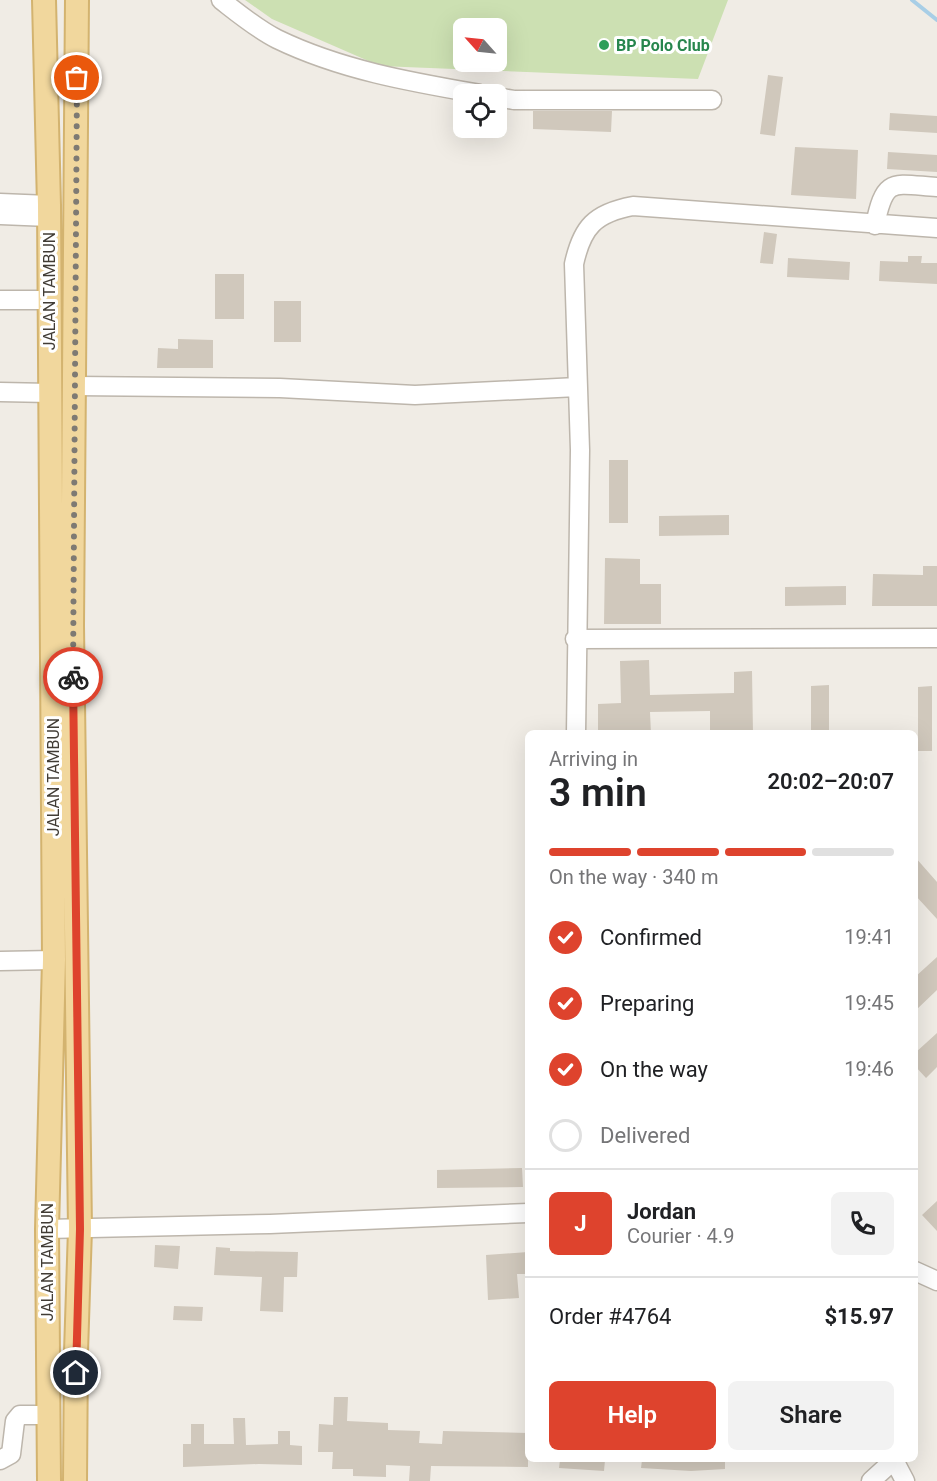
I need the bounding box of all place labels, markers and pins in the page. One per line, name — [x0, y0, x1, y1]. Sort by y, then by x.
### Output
place label: BP Polo Club — [616, 36, 710, 55]
marker: BP Polo Club — [597, 38, 611, 52]
pin — [51, 52, 102, 103]
pin — [50, 1347, 101, 1398]

